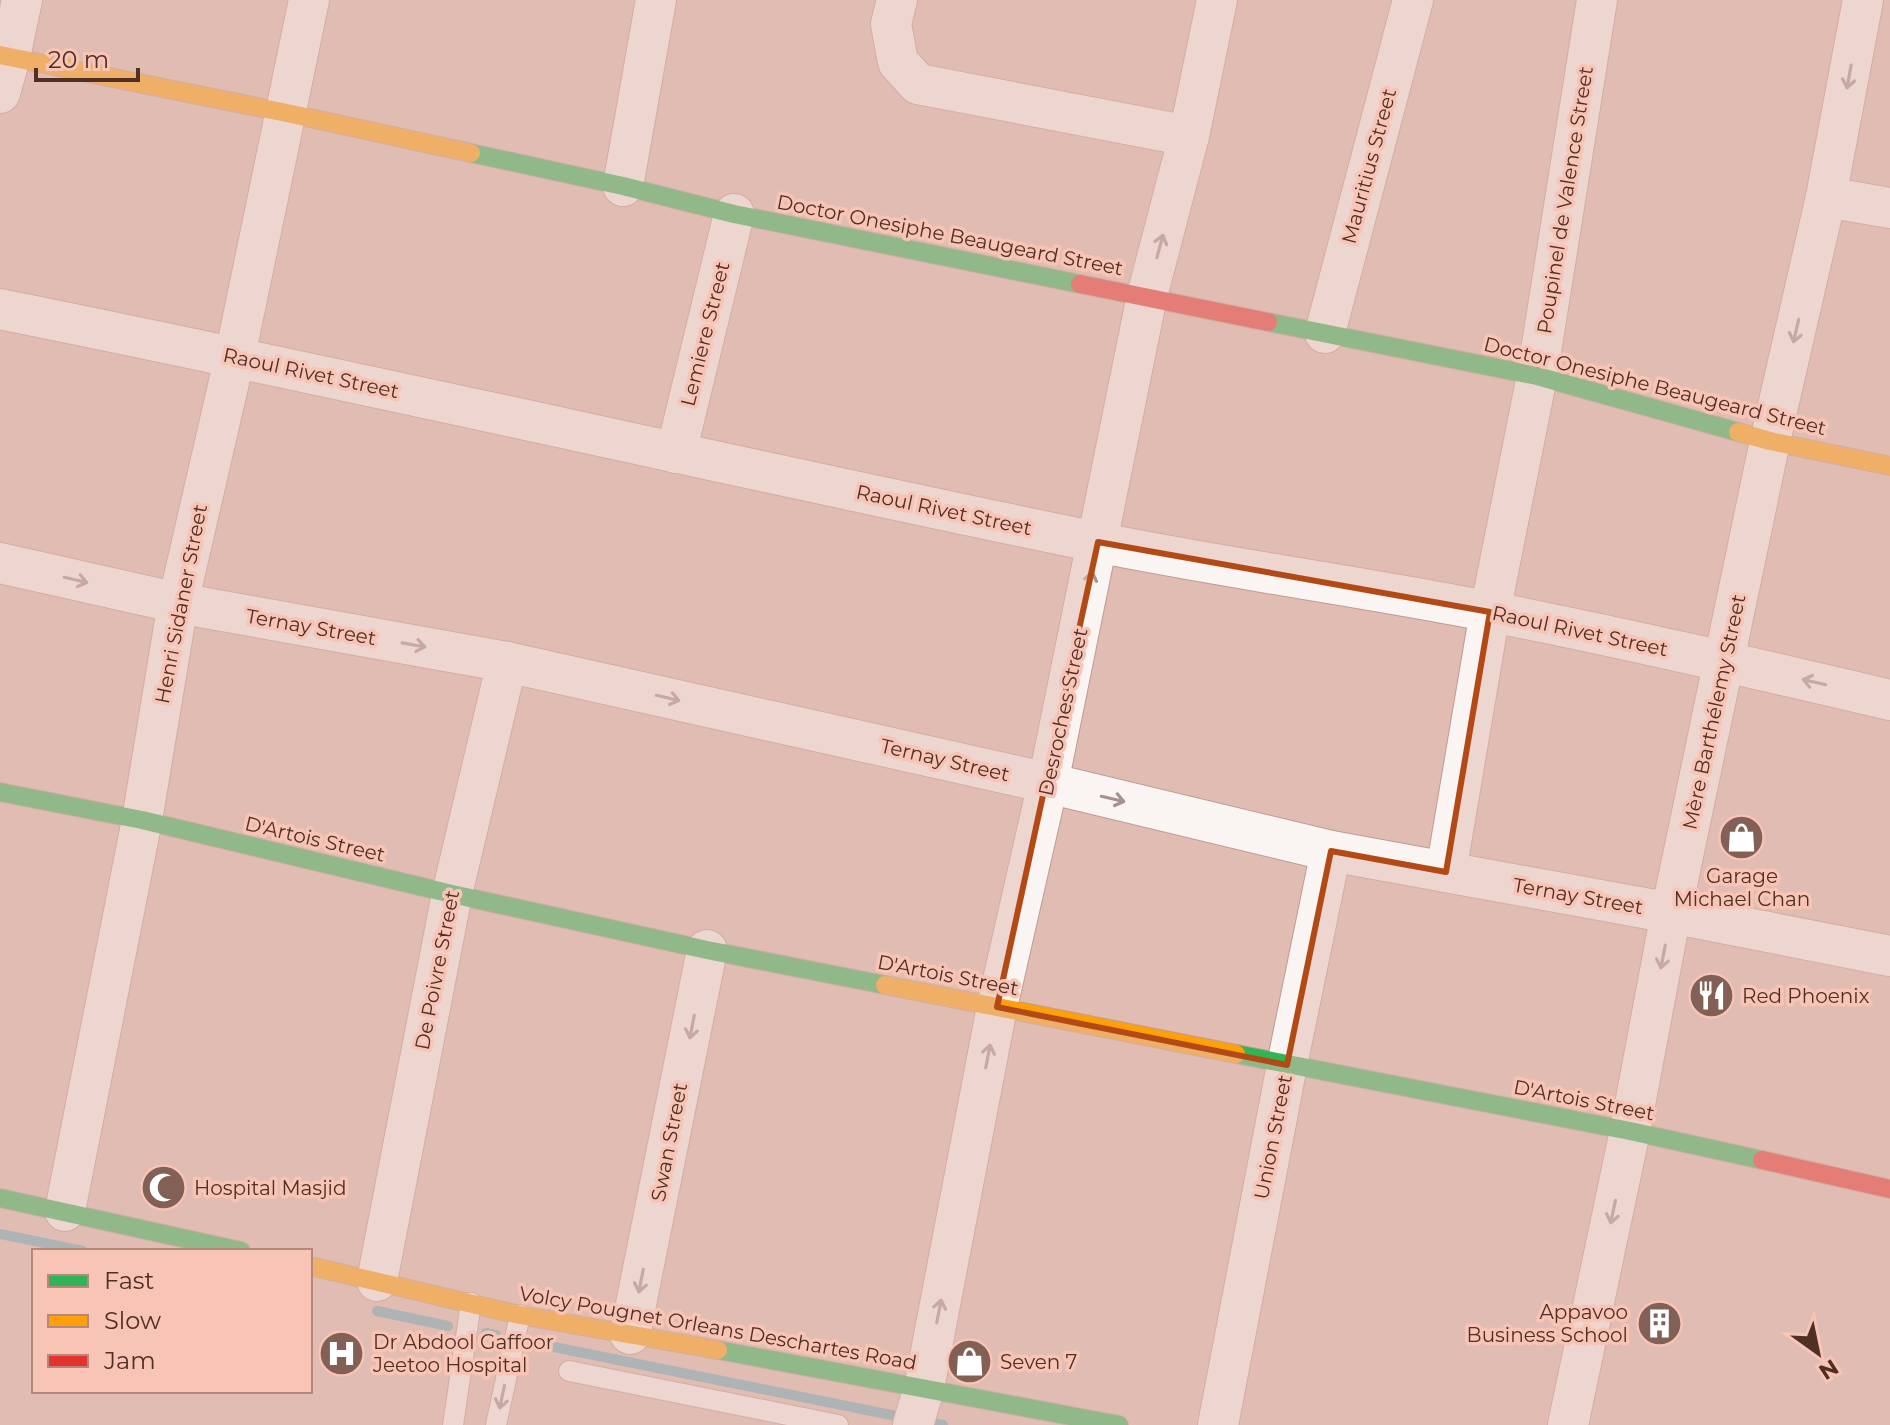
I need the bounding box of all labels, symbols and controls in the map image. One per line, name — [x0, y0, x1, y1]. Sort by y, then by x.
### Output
scale bar — [36, 32, 138, 82]
text: 20 m — [48, 45, 109, 74]
one-way arrow — [1840, 63, 1855, 89]
street label: Poupinel de Valence Street — [1532, 64, 1598, 336]
street label: Mauritius Street — [1337, 86, 1401, 246]
street label: Doctor Onesiphe Beaugeard Street — [775, 190, 1125, 280]
one-way arrow — [1154, 233, 1169, 259]
street label: Lemiere Street — [675, 259, 735, 409]
one-way arrow — [1787, 318, 1802, 344]
street label: Doctor Onesiphe Beaugeard Street — [1481, 332, 1829, 440]
street label: Raoul Rivet Street — [221, 343, 401, 403]
street label: Raoul Rivet Street — [854, 480, 1034, 540]
street label: Henri Sidaner Street — [150, 502, 212, 706]
one-way arrow — [1083, 570, 1098, 596]
one-way arrow — [63, 573, 88, 588]
street label: Mère Barthélemy Street — [1677, 592, 1751, 832]
street label: Raoul Rivet Street — [1490, 601, 1670, 661]
street label: Ternay Street — [244, 604, 378, 650]
street label: Desroches Street — [1034, 626, 1092, 798]
one-way arrow — [401, 639, 426, 654]
one-way arrow — [1802, 674, 1827, 689]
one-way arrow — [655, 691, 681, 706]
street label: Ternay Street — [878, 733, 1012, 787]
one-way arrow — [1100, 792, 1125, 807]
street label: D'Artois Street — [243, 811, 387, 867]
shop icon: Garage Michael Chan — [1718, 813, 1766, 861]
place label: Garage Michael Chan — [1674, 864, 1810, 911]
street label: Ternay Street — [1511, 873, 1645, 919]
street label: De Poivre Street — [410, 888, 464, 1052]
one-way arrow — [1655, 943, 1670, 969]
street label: D'Artois Street — [875, 950, 1021, 1000]
restaurant icon: Red Phoenix — [1687, 972, 1735, 1020]
place label: Red Phoenix — [1742, 984, 1870, 1008]
one-way arrow — [684, 1013, 699, 1039]
one-way arrow — [981, 1043, 996, 1069]
street label: Union Street — [1249, 1073, 1297, 1201]
street label: D'Artois Street — [1511, 1075, 1657, 1125]
street label: Swan Street — [646, 1081, 692, 1203]
mosque icon: Hospital Masjid — [139, 1164, 187, 1212]
place label: Hospital Masjid — [194, 1176, 347, 1200]
one-way arrow — [1605, 1198, 1620, 1224]
legend — [32, 1249, 312, 1393]
text: Fast — [104, 1266, 155, 1295]
one-way arrow — [632, 1268, 647, 1294]
street label: Volcy Pougnet Orleans Deschartes Road — [517, 1281, 919, 1375]
one-way arrow — [932, 1299, 947, 1324]
place label: Appavoo Business School — [1467, 1300, 1628, 1347]
building icon: Appavoo Business School — [1635, 1300, 1683, 1348]
text: Slow — [104, 1306, 161, 1335]
north arrow — [1778, 1313, 1858, 1393]
hospital icon: Dr Abdool Gaffoor Jeetoo Hospital — [318, 1329, 366, 1377]
place label: Dr Abdool Gaffoor Jeetoo Hospital — [372, 1330, 554, 1377]
shop icon: Seven 7 — [945, 1338, 993, 1386]
text: Jam — [103, 1346, 156, 1375]
place label: Seven 7 — [1000, 1350, 1077, 1374]
text: N — [1814, 1353, 1843, 1386]
one-way arrow — [494, 1384, 509, 1410]

